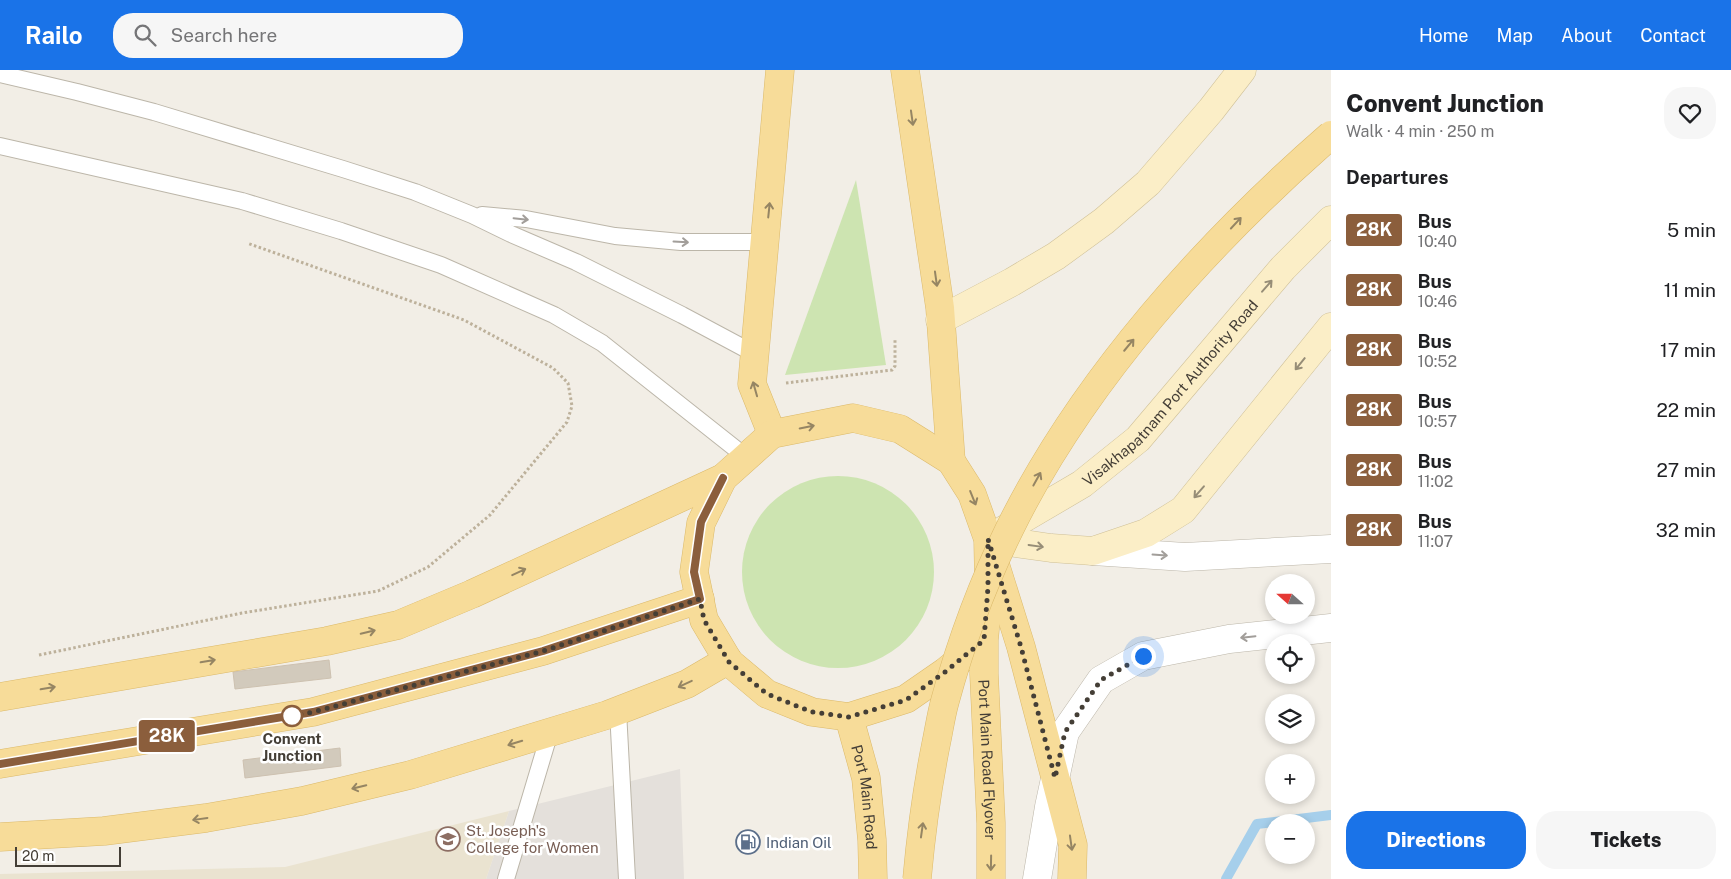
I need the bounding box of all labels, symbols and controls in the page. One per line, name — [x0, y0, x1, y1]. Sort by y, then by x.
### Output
search box — [113, 13, 463, 58]
text: Railo — [25, 21, 83, 49]
icon: search — [131, 21, 159, 49]
text: Search here — [171, 24, 277, 46]
text: Home — [1419, 25, 1469, 46]
text: Map — [1497, 25, 1533, 46]
text: About — [1561, 25, 1612, 46]
text: Contact — [1640, 25, 1706, 46]
button: heart — [1664, 87, 1716, 139]
text: Convent Junction — [1346, 89, 1544, 117]
one-way arrow — [907, 110, 917, 126]
text: Walk · 4 min · 250 m — [1346, 122, 1494, 141]
text: Departures — [1346, 166, 1449, 188]
one-way arrow — [764, 202, 773, 218]
text: Bus — [1417, 210, 1452, 232]
one-way arrow — [512, 214, 528, 224]
one-way arrow — [1230, 217, 1242, 230]
text: 28K — [1356, 219, 1392, 240]
text: 5 min — [1667, 219, 1716, 241]
text: 10:40 — [1417, 232, 1457, 251]
one-way arrow — [673, 237, 689, 246]
text: Bus — [1417, 270, 1452, 292]
one-way arrow — [931, 271, 941, 287]
text: 28K — [1356, 279, 1392, 300]
text: 11 min — [1664, 279, 1716, 301]
one-way arrow — [1262, 280, 1273, 293]
text: 10:46 — [1417, 292, 1457, 311]
street label: Visakhapatnam Port Authority Road — [1079, 296, 1261, 489]
text: Bus — [1417, 330, 1452, 352]
one-way arrow — [1123, 339, 1134, 352]
text: 28K — [1356, 339, 1392, 360]
text: 17 min — [1660, 339, 1716, 361]
text: 10:52 — [1417, 352, 1457, 371]
one-way arrow — [1295, 357, 1305, 371]
one-way arrow — [749, 381, 759, 397]
text: Bus — [1417, 390, 1452, 412]
text: 28K — [1356, 399, 1392, 420]
text: 22 min — [1657, 399, 1716, 421]
text: 10:57 — [1417, 412, 1457, 431]
one-way arrow — [798, 422, 814, 431]
text: Bus — [1417, 450, 1452, 472]
text: 28K — [1356, 459, 1392, 480]
text: 27 min — [1656, 459, 1716, 481]
one-way arrow — [1032, 472, 1042, 487]
text: 11:02 — [1417, 472, 1453, 491]
one-way arrow — [1193, 485, 1205, 498]
one-way arrow — [969, 490, 978, 505]
text: Bus — [1417, 510, 1452, 532]
text: 28K — [1356, 519, 1392, 540]
text: 32 min — [1656, 519, 1716, 541]
text: 11:07 — [1417, 532, 1453, 551]
one-way arrow — [1028, 541, 1044, 551]
one-way arrow — [1151, 551, 1167, 560]
one-way arrow — [511, 567, 526, 576]
north arrow — [1265, 574, 1315, 624]
map controls — [1265, 574, 1315, 864]
one-way arrow — [360, 627, 376, 636]
one-way arrow — [1240, 632, 1256, 642]
button: locate — [1265, 634, 1315, 684]
your location — [1131, 644, 1156, 669]
one-way arrow — [200, 656, 216, 666]
one-way arrow — [678, 679, 693, 689]
street label: Port Main Road Flyover — [976, 679, 1000, 840]
one-way arrow — [40, 683, 56, 693]
button: layers — [1265, 694, 1315, 744]
marker: Convent Junction — [281, 705, 303, 727]
line badge: 28K — [138, 720, 196, 752]
text: 28K — [149, 725, 185, 746]
place label: Convent Junction — [262, 730, 322, 764]
one-way arrow — [508, 738, 524, 748]
street label: Port Main Road — [849, 743, 881, 850]
button: + — [1265, 754, 1315, 804]
one-way arrow — [352, 783, 368, 792]
button: Directions — [1346, 811, 1526, 869]
button: Tickets — [1536, 811, 1716, 869]
one-way arrow — [192, 814, 208, 824]
button: − — [1265, 814, 1315, 864]
place label: St. Joseph's College for Women — [466, 822, 599, 856]
one-way arrow — [917, 823, 927, 839]
school or university icon: St. Joseph's College for Women — [435, 826, 461, 852]
fuel station icon: Indian Oil — [735, 829, 761, 855]
place label: Indian Oil — [766, 834, 832, 851]
one-way arrow — [1067, 835, 1077, 851]
scale bar — [15, 844, 121, 867]
text: 20 m — [22, 848, 54, 864]
one-way arrow — [986, 855, 996, 871]

